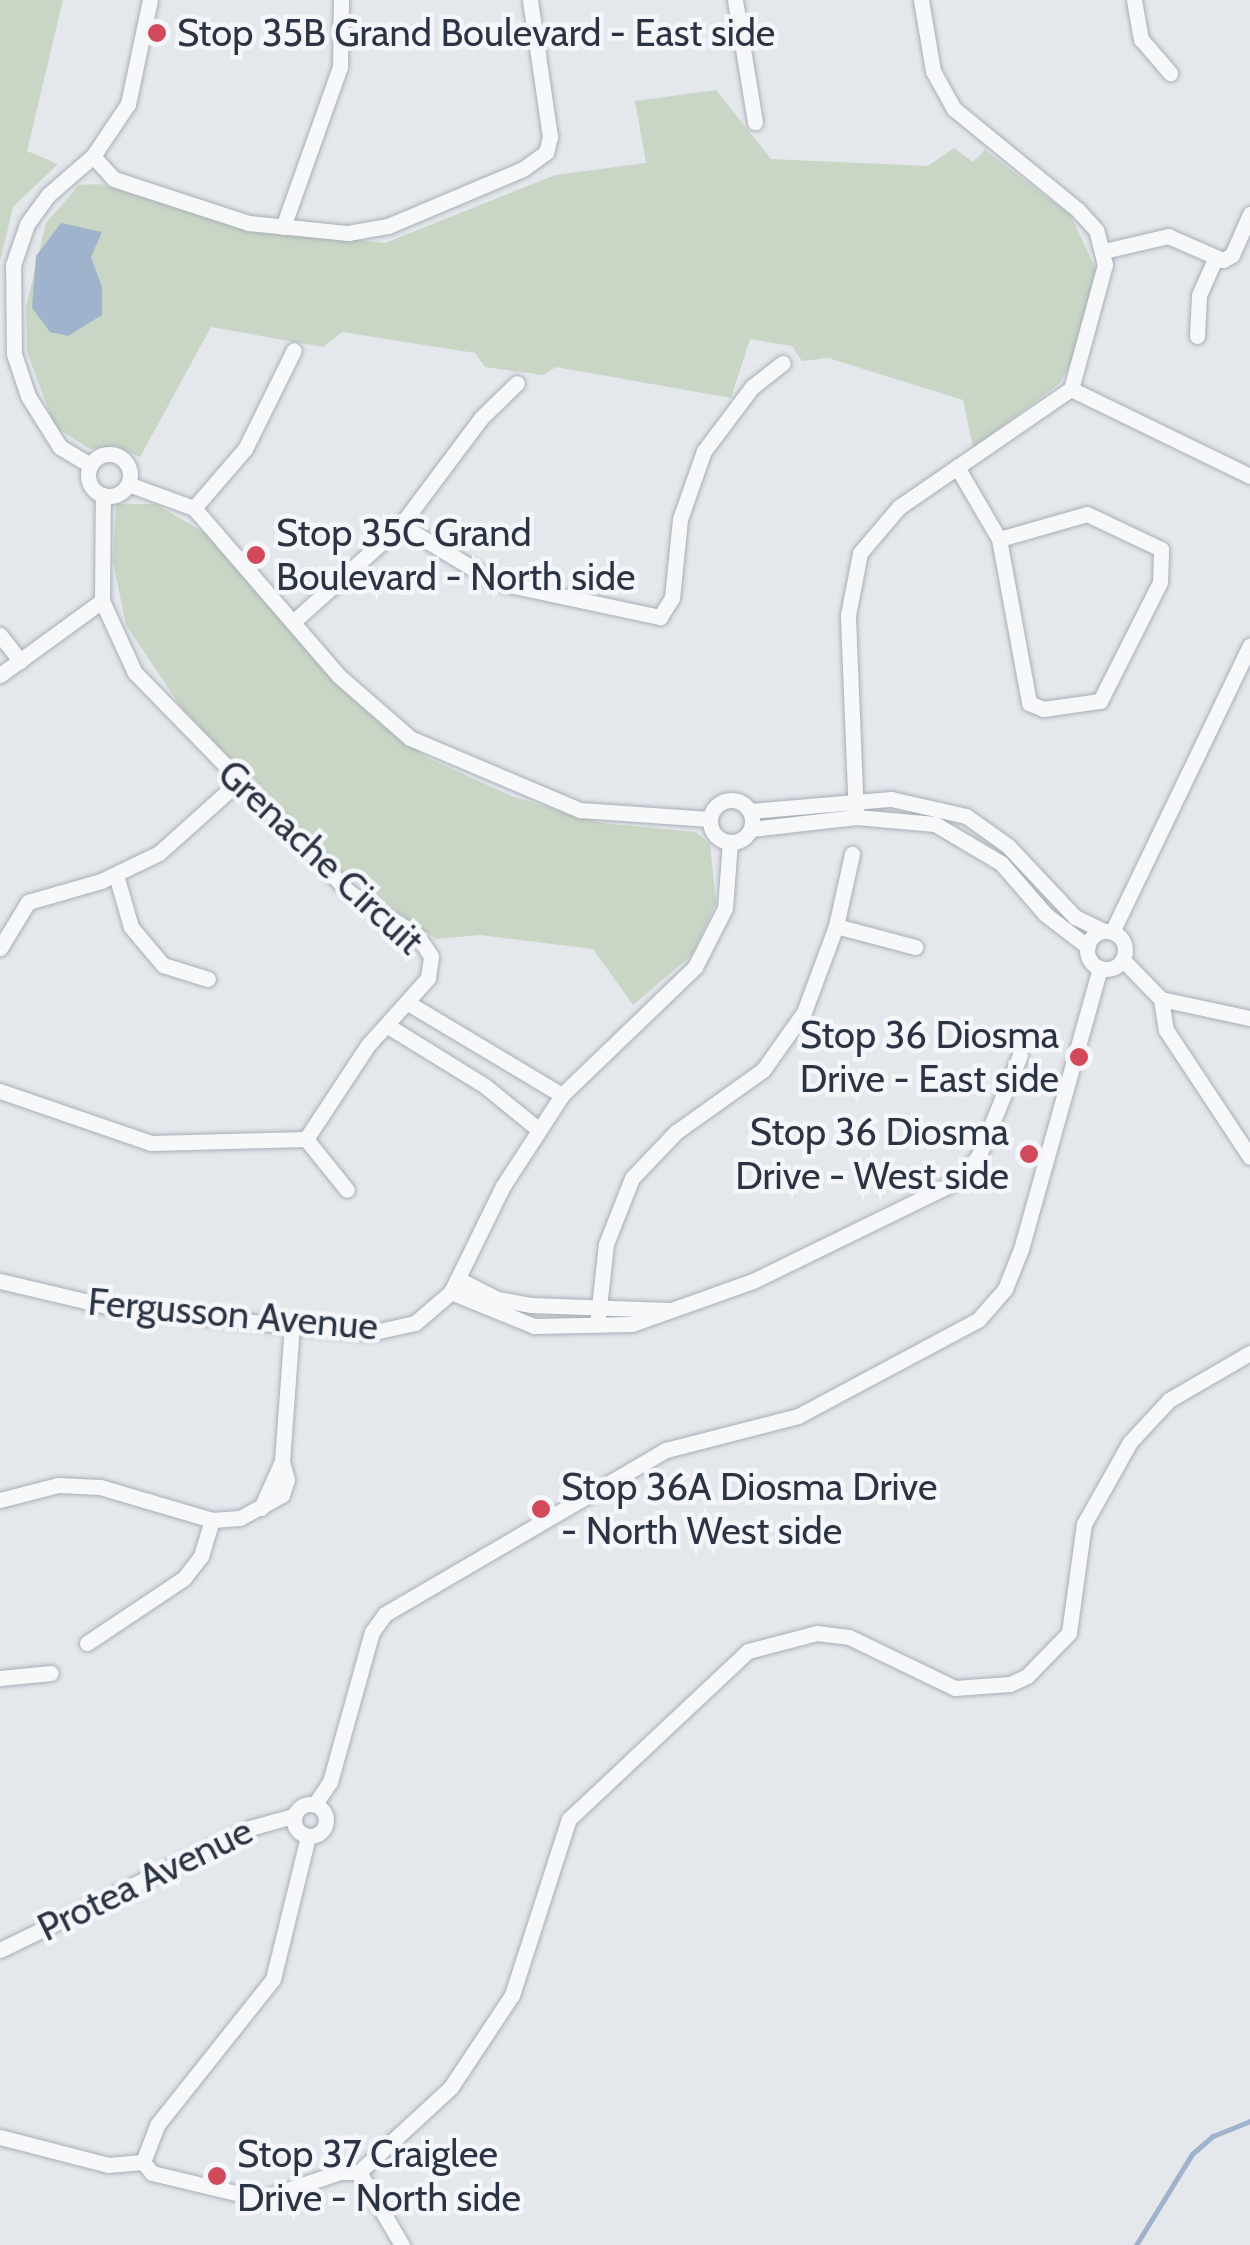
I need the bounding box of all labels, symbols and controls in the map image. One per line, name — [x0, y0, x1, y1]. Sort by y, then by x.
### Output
place label: Stop 35B Grand Boulevard - East side — [177, 10, 775, 56]
marker: Stop 35B Grand Boulevard - East side — [146, 22, 168, 44]
place label: Stop 35C Grand Boulevard - North side — [276, 510, 636, 600]
marker: Stop 35C Grand Boulevard - North side — [245, 544, 267, 566]
street label: Grenache Circuit — [209, 750, 433, 964]
place label: Stop 36 Diosma Drive - East side — [800, 1012, 1059, 1102]
marker: Stop 36 Diosma Drive - East side — [1068, 1046, 1090, 1068]
place label: Stop 36 Diosma Drive - West side — [735, 1109, 1009, 1198]
marker: Stop 36 Diosma Drive - West side — [1018, 1143, 1040, 1165]
street label: Fergusson Avenue — [86, 1279, 380, 1349]
place label: Stop 36A Diosma Drive - North West side — [561, 1464, 937, 1554]
marker: Stop 36A Diosma Drive - North West side — [530, 1498, 552, 1520]
street label: Protea Avenue — [30, 1807, 260, 1951]
place label: Stop 37 Craiglee Drive - North side — [237, 2131, 521, 2220]
marker: Stop 37 Craiglee Drive - North side — [206, 2165, 228, 2187]

